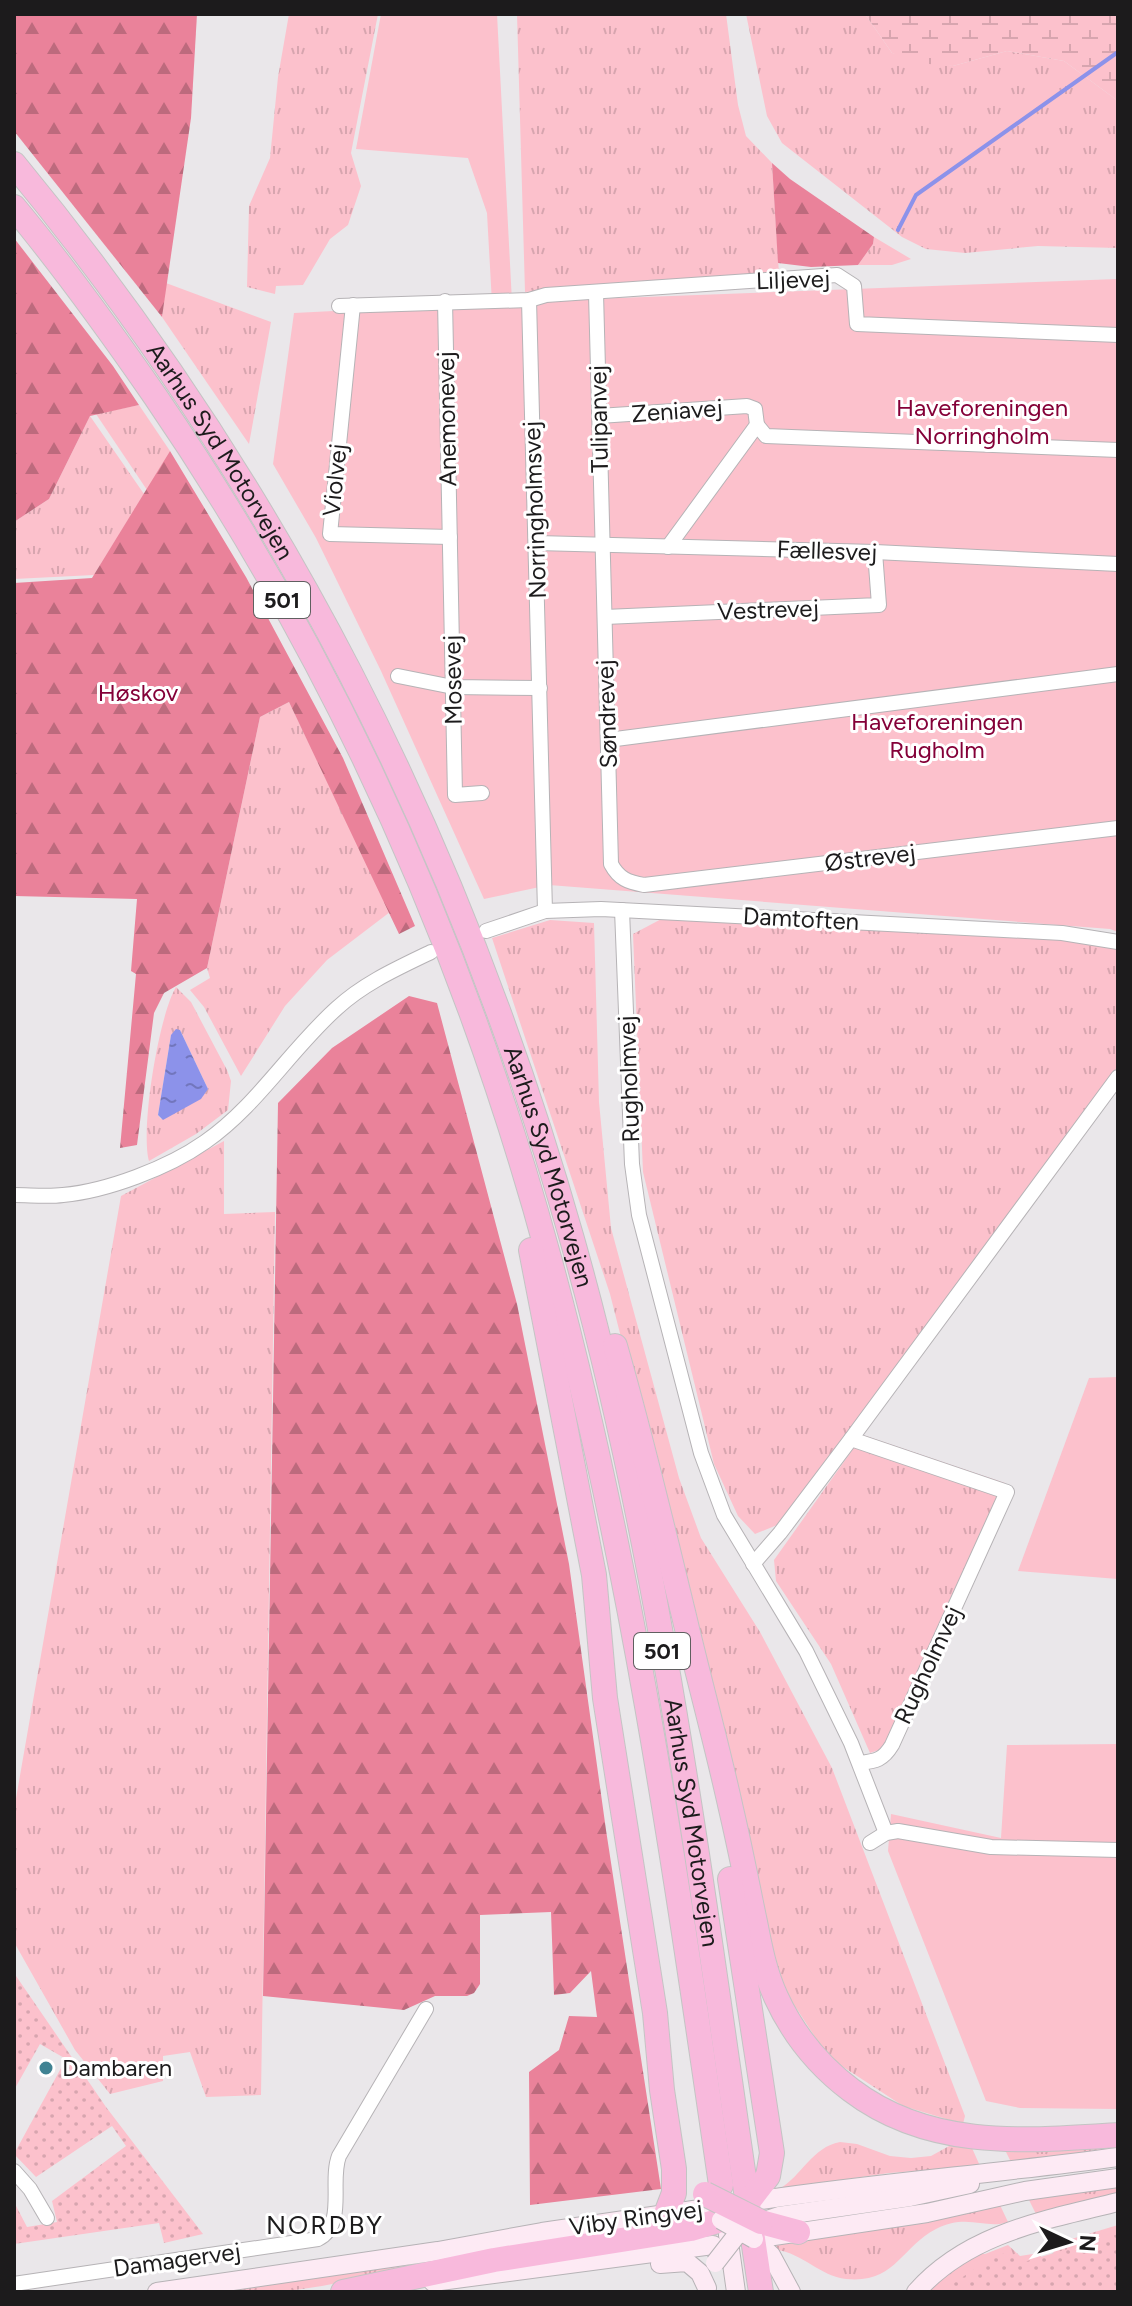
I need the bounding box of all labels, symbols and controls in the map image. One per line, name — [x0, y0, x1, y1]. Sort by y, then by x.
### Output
street label: Liljevej — [755, 264, 831, 295]
street label: Aarhus Syd Motorvejen — [141, 337, 300, 564]
street label: Anemonevej — [431, 351, 462, 487]
street label: Tulipanvej — [583, 365, 614, 473]
street label: Zeniavej — [630, 393, 724, 428]
park label: Haveforeningen Norringholm — [896, 393, 1068, 450]
street label: Norringholmsvej — [517, 421, 552, 599]
street label: Violvej — [316, 442, 353, 518]
street label: Fællesvej — [776, 534, 878, 567]
road number: 501 — [254, 582, 310, 618]
street label: Vestrevej — [717, 593, 819, 626]
street label: Mosevej — [437, 635, 468, 725]
street label: Søndrevej — [590, 659, 623, 769]
park label: Høskov — [98, 678, 179, 707]
park label: Haveforeningen Rugholm — [851, 707, 1023, 764]
street label: Østrevej — [823, 838, 917, 877]
street label: Damtoften — [742, 901, 860, 936]
street label: Rugholmvej — [612, 1015, 645, 1143]
street label: Aarhus Syd Motorvejen — [498, 1042, 600, 1290]
street label: Rugholmvej — [888, 1601, 968, 1729]
road number: 501 — [634, 1633, 690, 1669]
street label: Aarhus Syd Motorvejen — [658, 1696, 726, 1949]
place label: Dambaren — [62, 2053, 172, 2082]
marker: Dambaren — [37, 2059, 55, 2077]
street label: Viby Ringvej — [567, 2194, 704, 2241]
north arrow — [1028, 2202, 1108, 2282]
district label: NORDBY — [266, 2209, 384, 2241]
text: N — [1073, 2234, 1102, 2253]
street label: Damagervej — [111, 2236, 243, 2283]

